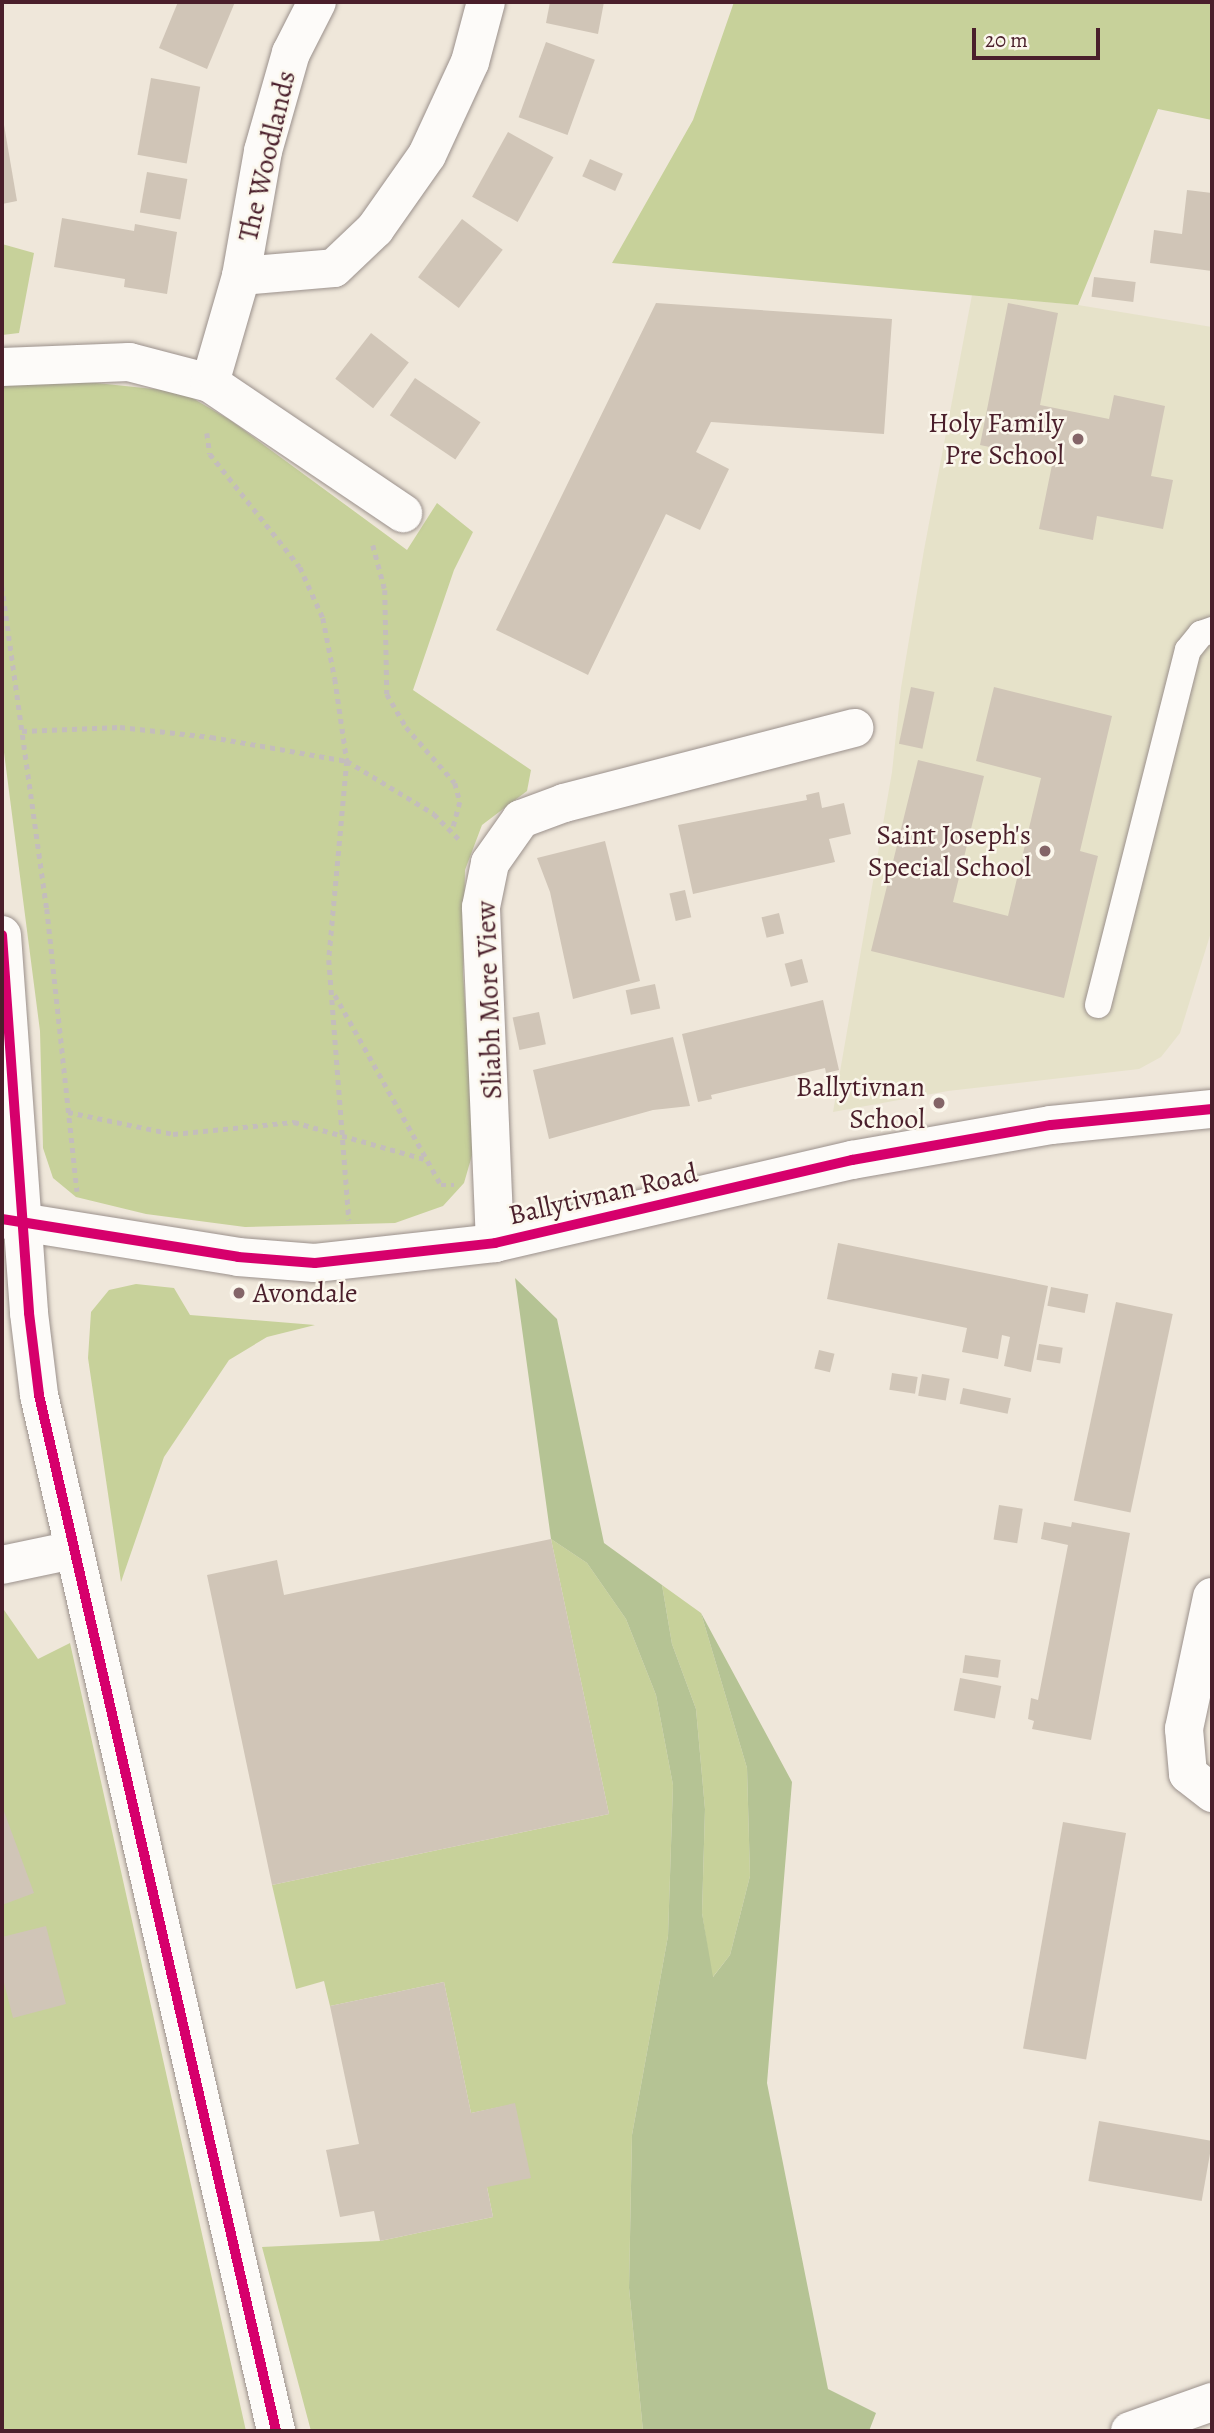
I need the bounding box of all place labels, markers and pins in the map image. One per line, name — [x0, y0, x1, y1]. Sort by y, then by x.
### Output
place label: Holy Family Pre School — [928, 406, 1064, 472]
marker: Holy Family Pre School — [1070, 431, 1086, 447]
place label: Saint Joseph's Special School — [868, 818, 1031, 884]
marker: Saint Joseph's Special School — [1037, 843, 1053, 859]
place label: Ballytivnan School — [796, 1070, 925, 1136]
marker: Ballytivnan School — [931, 1095, 947, 1111]
place label: Avondale — [253, 1276, 358, 1310]
marker: Avondale — [231, 1285, 247, 1301]

